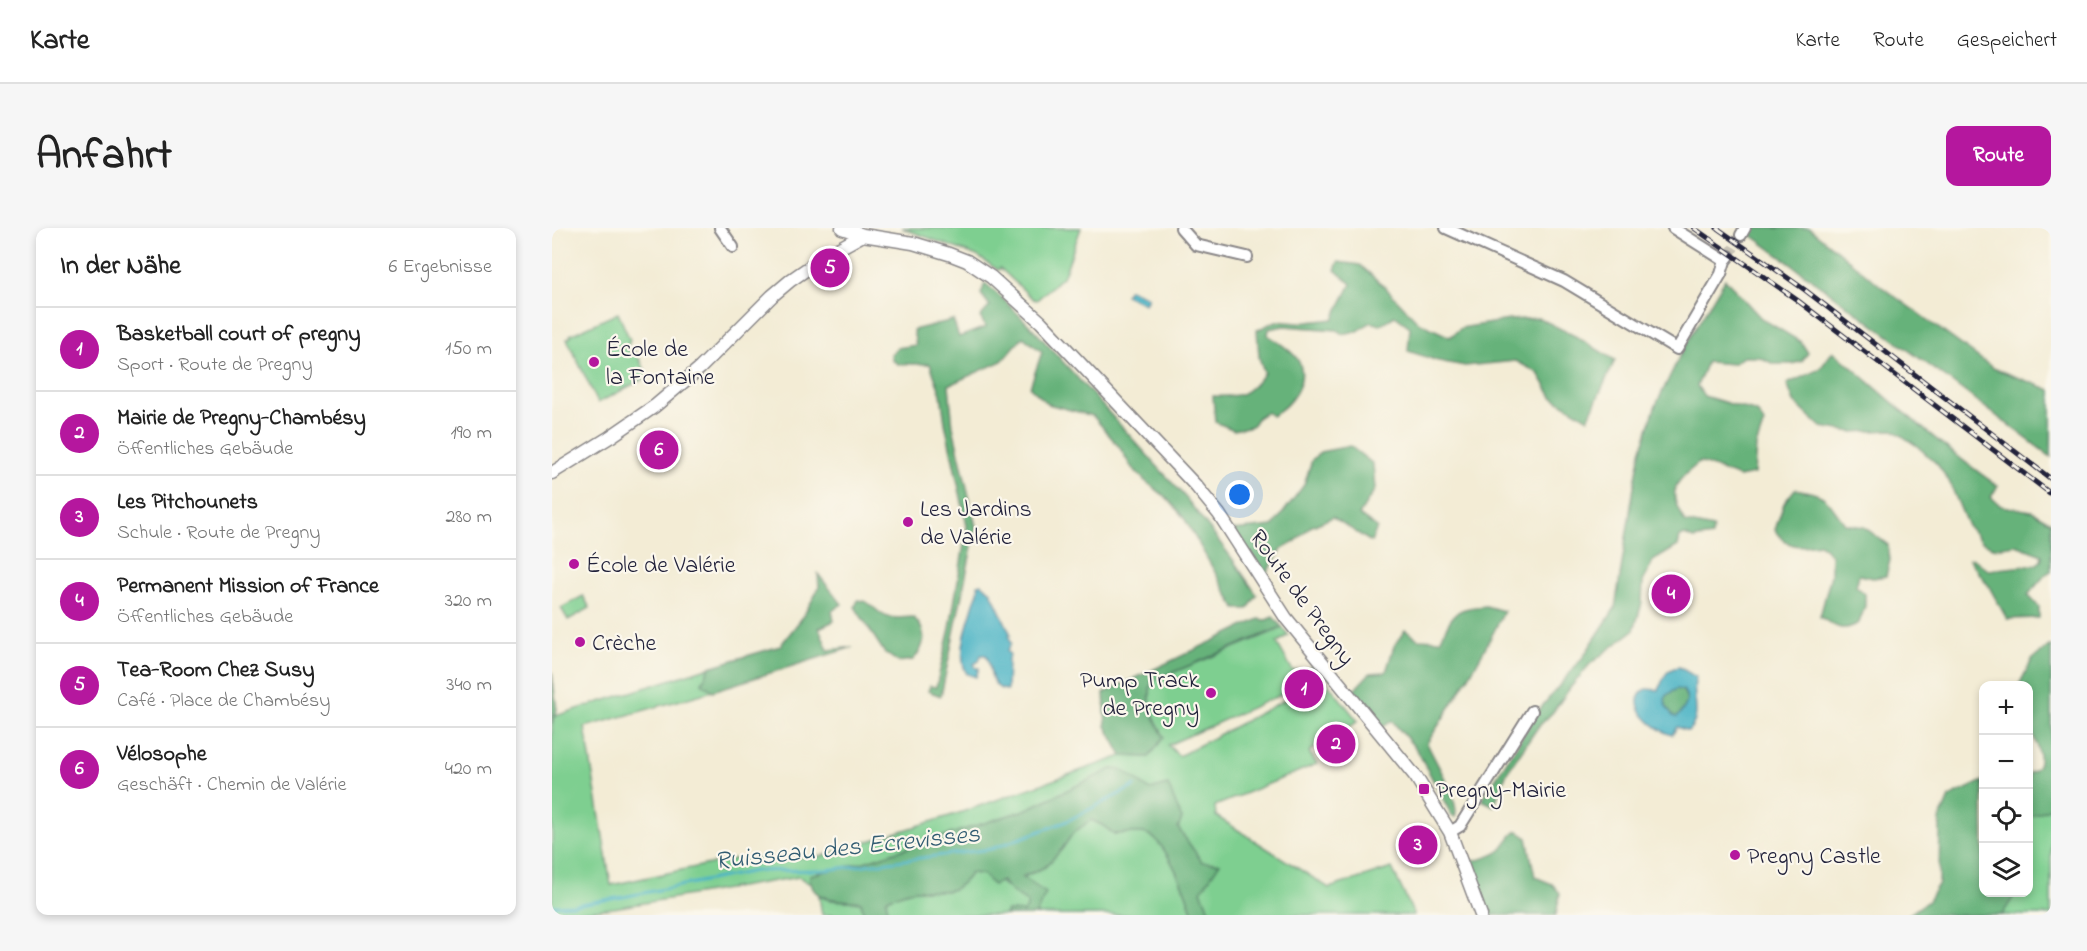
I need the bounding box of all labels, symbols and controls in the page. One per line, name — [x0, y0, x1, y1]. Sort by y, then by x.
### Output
text: Karte — [30, 21, 89, 62]
text: Karte — [1795, 26, 1840, 56]
text: Route — [1873, 26, 1924, 56]
text: Gespeichert — [1957, 26, 2057, 56]
text: Anfahrt — [36, 126, 172, 187]
button: Route — [1946, 126, 2051, 186]
pin: 5 — [810, 246, 850, 291]
text: In der Nähe — [60, 248, 181, 286]
text: 6 Ergebnisse — [389, 253, 492, 282]
text: Basketball court of pregny — [117, 319, 360, 351]
place label: École de la Fontaine — [606, 333, 715, 396]
text: 1 — [76, 335, 83, 364]
text: 150 m — [445, 335, 492, 364]
text: Sport · Route de Pregny — [117, 351, 313, 380]
marker: École de la Fontaine — [587, 355, 601, 369]
text: Mairie de Pregny-Chambésy — [117, 403, 366, 435]
text: 2 — [75, 419, 84, 448]
text: 190 m — [450, 419, 492, 448]
pin: 6 — [640, 428, 678, 472]
text: Öffentliches Gebäude — [117, 435, 293, 464]
your location — [1225, 480, 1254, 509]
text: Les Pitchounets — [117, 487, 258, 519]
place label: Les Jardins de Valérie — [920, 493, 1032, 556]
text: 3 — [75, 503, 84, 532]
text: 280 m — [445, 503, 492, 532]
marker: Les Jardins de Valérie — [901, 515, 915, 529]
text: Schule · Route de Pregny — [117, 519, 320, 548]
street label: Route de Pregny — [1239, 523, 1362, 675]
place label: École de Valérie — [586, 549, 736, 584]
marker: École de Valérie — [567, 557, 581, 571]
text: Permanent Mission of France — [117, 571, 379, 603]
pin: 4 — [1652, 572, 1690, 616]
text: 4 — [75, 587, 84, 616]
text: 320 m — [445, 587, 492, 616]
text: Öffentliches Gebäude — [117, 603, 293, 632]
place label: Crèche — [592, 627, 656, 662]
marker: Crèche — [573, 635, 587, 649]
text: Tea-Room Chez Susy — [117, 655, 314, 687]
place label: Pump Track de Pregny — [1080, 664, 1199, 728]
pin: 1 — [1284, 666, 1323, 712]
text: 5 — [74, 671, 85, 700]
text: 340 m — [446, 671, 492, 700]
map controls — [1979, 681, 2033, 897]
button: + — [1979, 681, 2033, 735]
marker: Pump Track de Pregny — [1204, 686, 1218, 700]
text: Café · Place de Chambésy — [117, 687, 330, 716]
pin: 2 — [1316, 722, 1356, 766]
button: − — [1979, 735, 2033, 789]
text: Vélosophe — [117, 739, 207, 771]
text: 6 — [75, 755, 84, 784]
text: 420 m — [445, 755, 492, 784]
text: Geschäft · Chemin de Valérie — [117, 771, 347, 800]
place label: Pregny-Mairie — [1436, 774, 1566, 810]
marker: Pregny-Mairie — [1417, 782, 1431, 796]
button: locate — [1979, 789, 2033, 843]
water label: Ruisseau des Ecrevisses — [713, 816, 983, 882]
pin: 3 — [1398, 822, 1438, 868]
place label: Pregny Castle — [1747, 840, 1881, 876]
button: layers — [1979, 843, 2033, 897]
marker: Pregny Castle — [1728, 848, 1742, 862]

